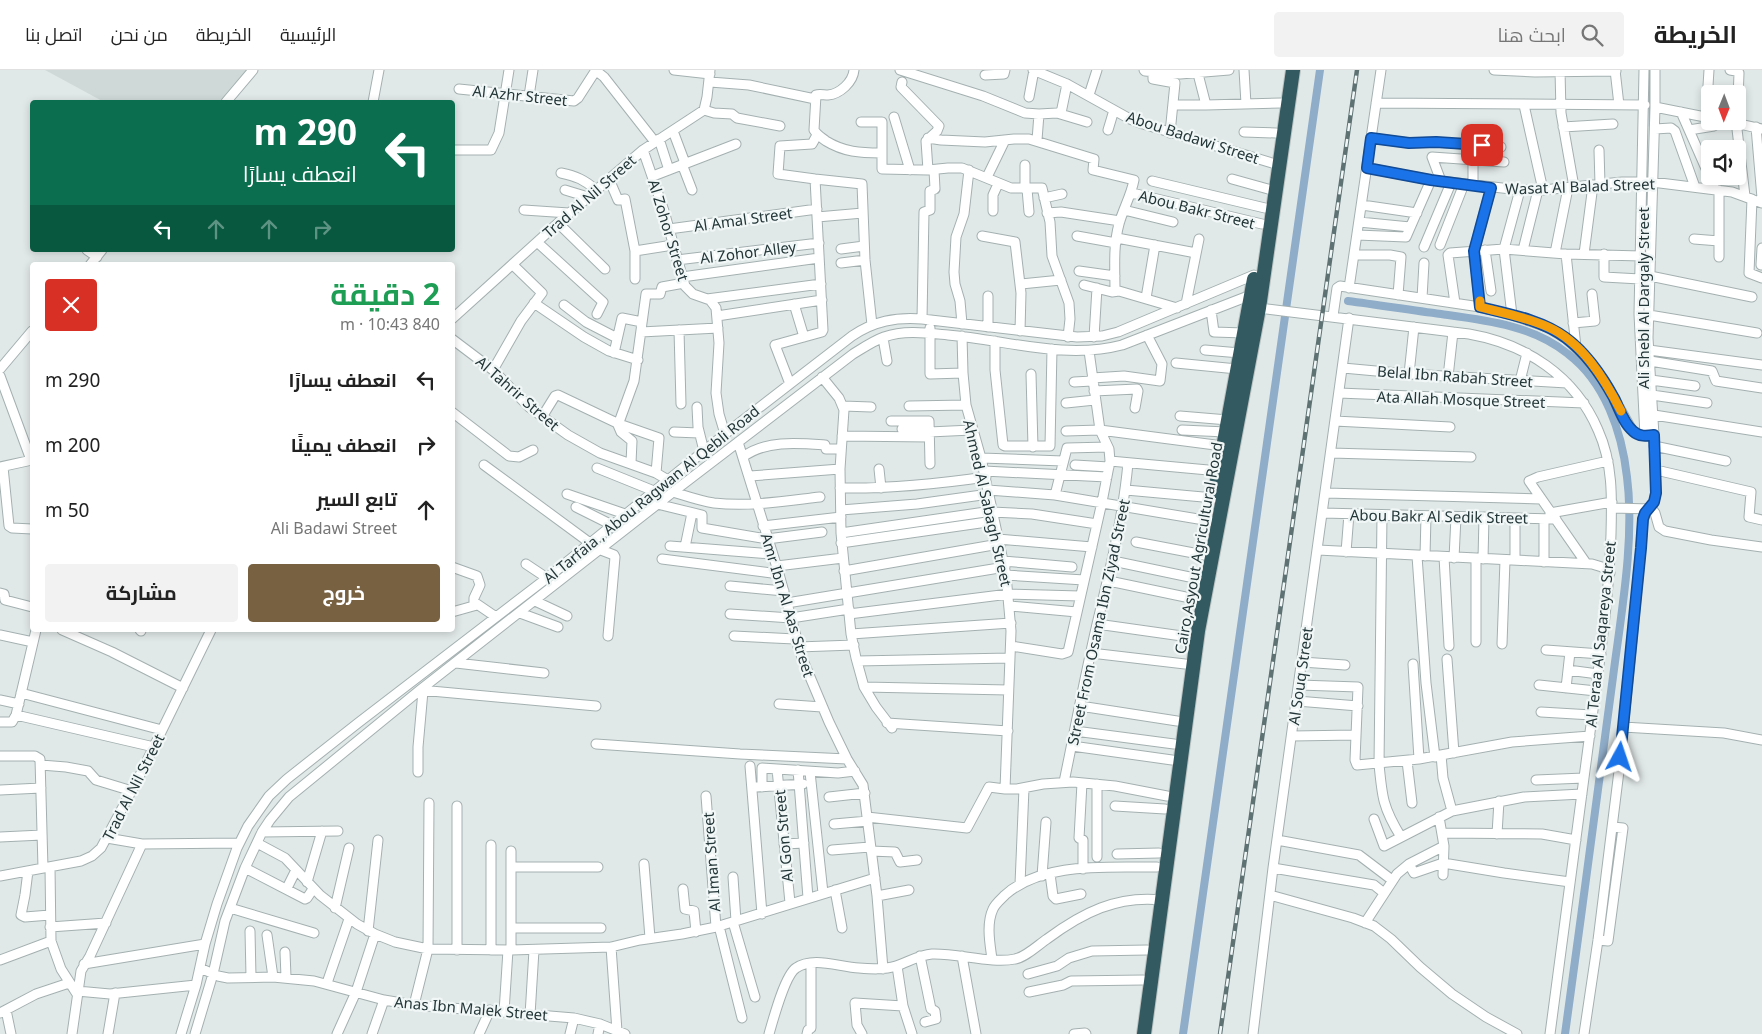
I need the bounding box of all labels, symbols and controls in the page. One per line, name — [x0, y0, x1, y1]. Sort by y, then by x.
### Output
search box — [1274, 12, 1624, 57]
text: الخريطة — [1654, 17, 1737, 50]
icon: search — [1578, 21, 1606, 49]
text: اتصل بنا — [25, 22, 83, 46]
text: من نحن — [111, 22, 168, 46]
text: الخريطة — [196, 22, 252, 46]
text: الرئيسية — [280, 22, 336, 46]
text: ابحث هنا — [1497, 22, 1566, 48]
street label: Al Azhr Street — [472, 80, 569, 110]
north arrow — [1701, 85, 1746, 130]
map controls — [1701, 85, 1746, 185]
street label: Abou Badawi Street — [1124, 106, 1262, 168]
text: 290 m — [254, 108, 357, 155]
icon: left — [375, 120, 440, 185]
pin — [1461, 124, 1503, 166]
icon: arrive — [1468, 131, 1496, 159]
button: sound — [1701, 140, 1746, 185]
street label: Trad Al Nil Street — [538, 150, 640, 242]
text: انعطف يسارًا — [243, 158, 357, 188]
street label: Wasat Al Balad Street — [1505, 173, 1656, 199]
street label: Al Zohor Street — [644, 177, 694, 284]
street label: Abou Bakr Street — [1137, 185, 1258, 233]
street label: Al Amal Street — [693, 202, 794, 236]
street label: Ali Shebl Al Dargaly Street — [1633, 206, 1653, 389]
icon: left — [149, 215, 177, 243]
icon: ahead — [202, 215, 230, 243]
icon: ahead — [255, 215, 283, 243]
icon: right — [308, 215, 336, 243]
street label: Al Zohor Alley — [699, 236, 797, 268]
text: 2 دقيقة — [330, 273, 440, 314]
button: close — [45, 279, 97, 331]
text: 840 m · 10:43 — [340, 313, 440, 335]
street label: Al Tahrir Street — [472, 351, 564, 435]
street label: Belal Ibn Rabah Street — [1376, 361, 1534, 391]
icon: left — [412, 366, 440, 394]
text: 290 m — [45, 367, 100, 393]
text: انعطف يسارًا — [288, 367, 397, 393]
street label: Ata Allah Mosque Street — [1376, 386, 1546, 412]
street label: Al Tarfaia , Abou Ragwan Al Qebli Road — [539, 400, 763, 588]
street label: Ahmed Al Sabagh Street — [959, 418, 1017, 589]
icon: right — [412, 431, 440, 459]
text: 200 m — [45, 432, 100, 458]
text: انعطف يمينًا — [291, 432, 397, 458]
street label: Cairo,Asyout Agricultural Road — [1169, 440, 1227, 656]
text: تابع السير — [317, 486, 397, 512]
icon: ahead — [412, 496, 440, 524]
text: 50 m — [45, 497, 89, 523]
street label: Street From Osama Ibn Ziyad Street — [1062, 497, 1134, 747]
street label: Abou Bakr Al Sedik Street — [1350, 504, 1529, 528]
text: Ali Badawi Street — [271, 517, 397, 539]
street label: Amr Ibn Al Aas Street — [757, 531, 820, 680]
street label: Al Teraa Al Saqareya Street — [1580, 539, 1620, 728]
button: مشاركة — [45, 564, 238, 622]
button: خروج — [248, 564, 440, 622]
street label: Al Souq Street — [1283, 625, 1317, 726]
street label: Trad Al Nil Street — [97, 730, 169, 844]
position arrow — [1593, 730, 1645, 782]
street label: Al Gon Street — [769, 789, 797, 883]
street label: Al Iman Street — [697, 811, 724, 913]
street label: Anas Ibn Malek Street — [393, 991, 549, 1025]

